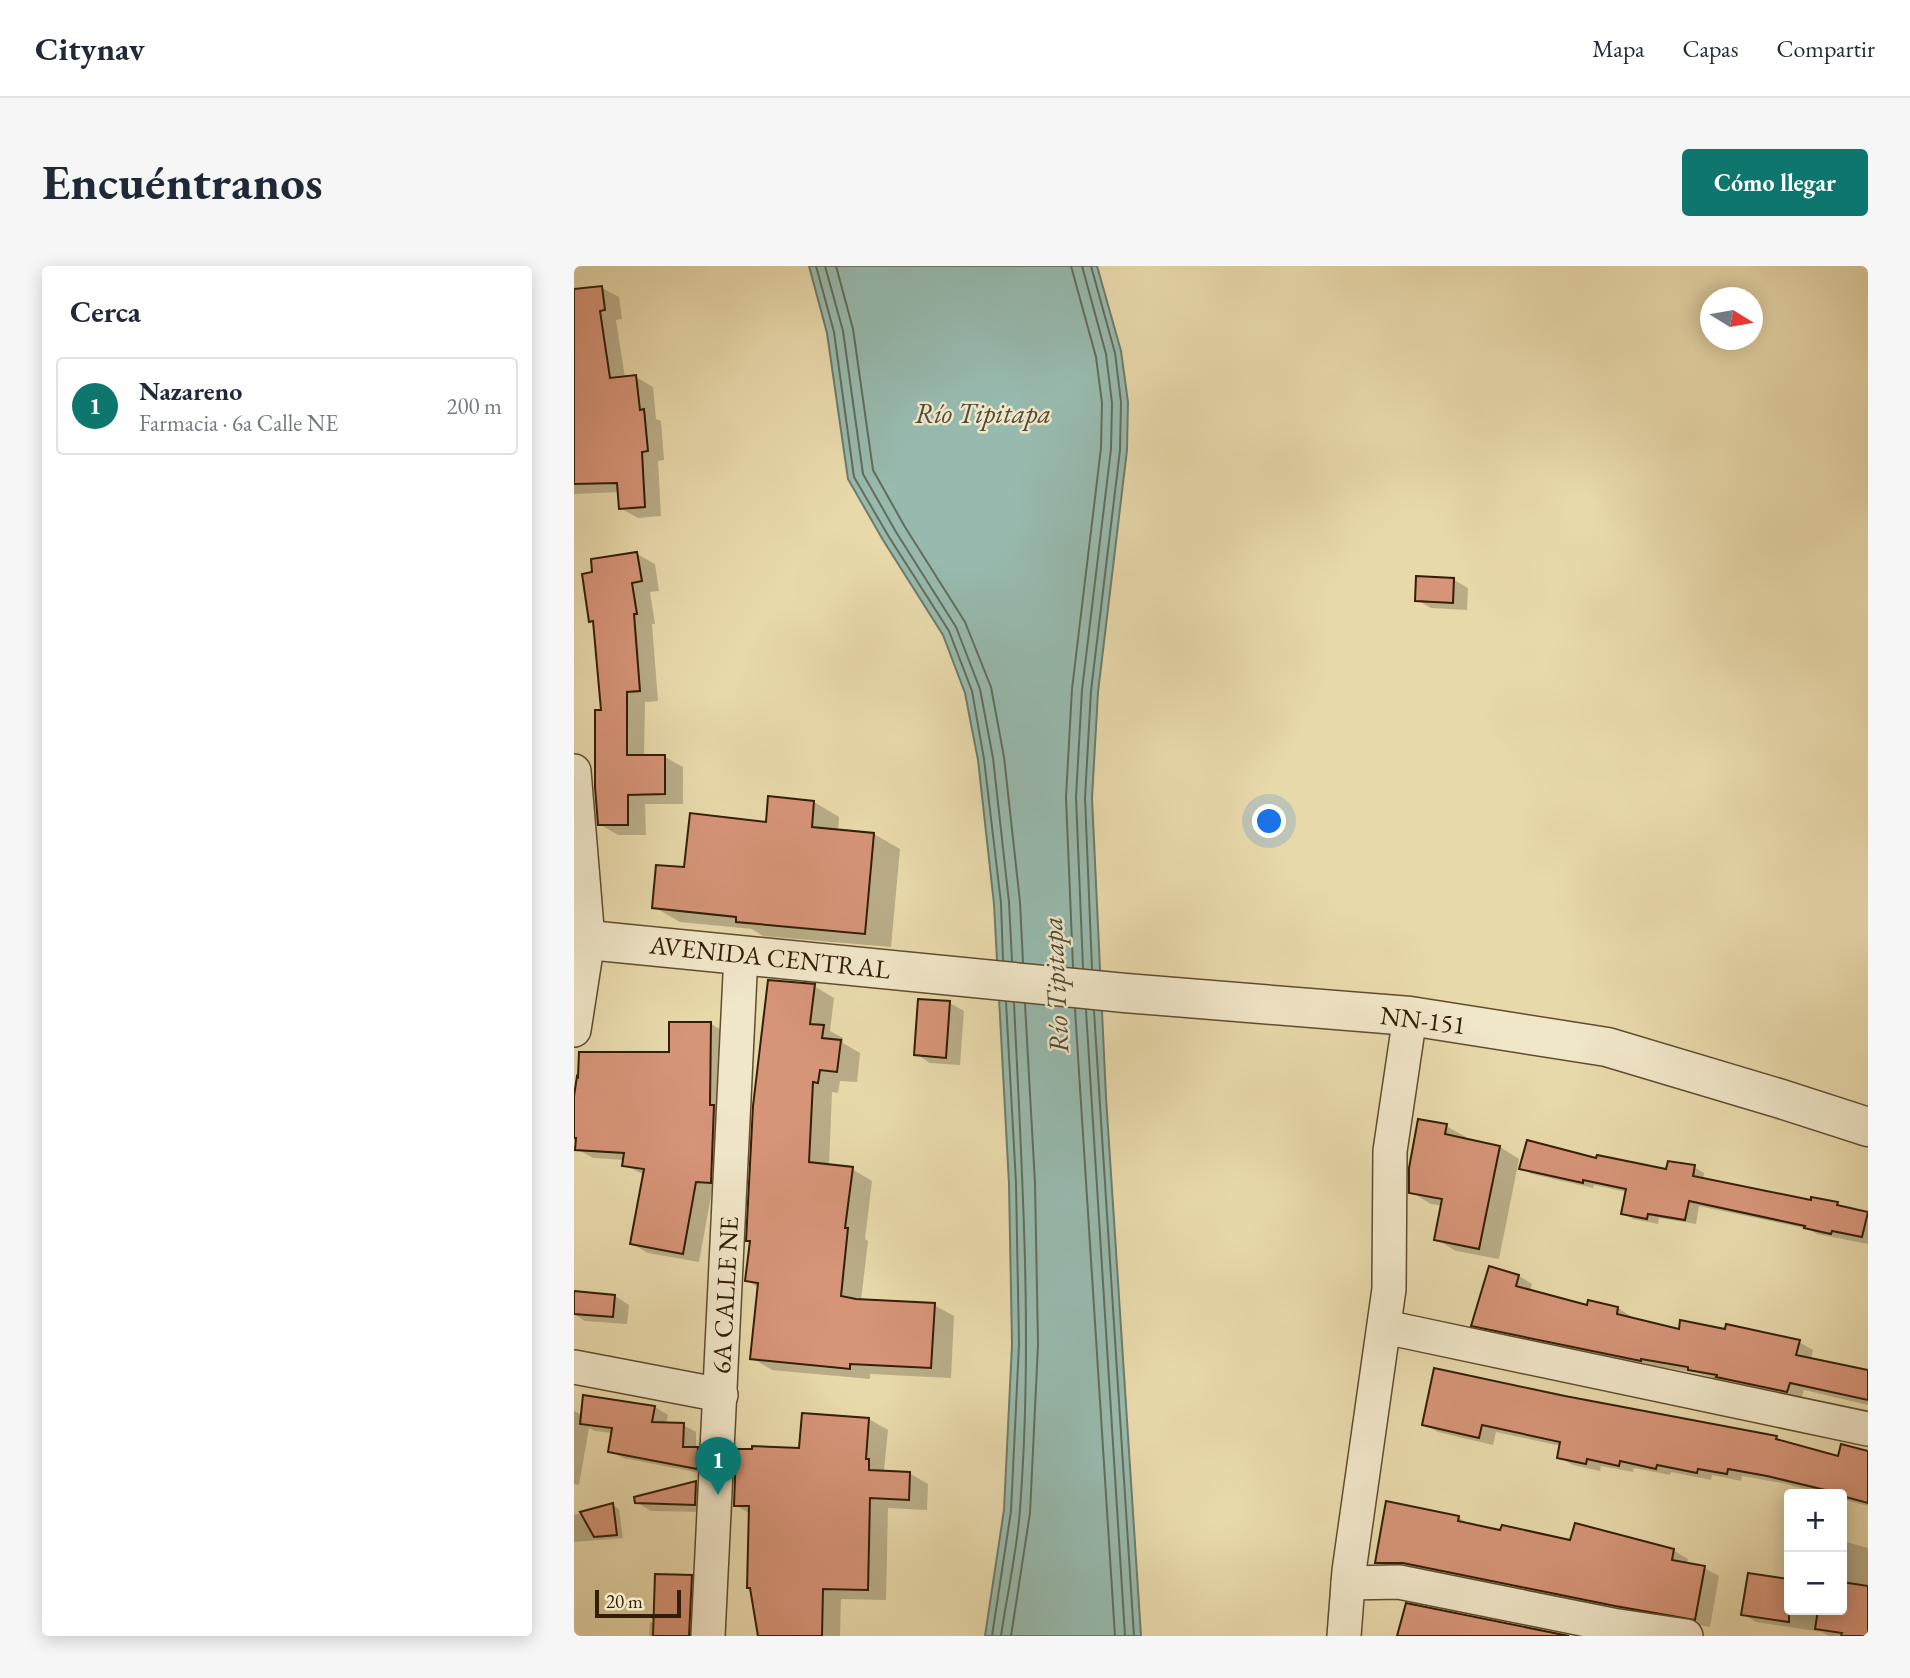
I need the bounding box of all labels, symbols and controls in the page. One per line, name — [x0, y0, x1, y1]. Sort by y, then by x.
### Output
text: Citynav — [35, 27, 145, 70]
text: Mapa — [1592, 33, 1644, 64]
text: Capas — [1682, 33, 1738, 64]
text: Compartir — [1776, 33, 1875, 64]
button: Cómo llegar — [1682, 149, 1868, 216]
text: Encuéntranos — [42, 150, 323, 214]
north arrow — [1700, 287, 1763, 350]
text: Cerca — [70, 292, 141, 331]
text: Nazareno — [139, 374, 242, 408]
text: 1 — [89, 391, 101, 421]
text: 200 m — [446, 391, 502, 421]
water label: Río Tipitapa — [915, 395, 1051, 431]
text: Farmacia · 6a Calle NE — [139, 408, 338, 438]
your location — [1252, 804, 1286, 838]
water label: Río Tipitapa — [1033, 916, 1077, 1054]
street label: AVENIDA CENTRAL — [647, 927, 892, 987]
street label: NN-151 — [1378, 998, 1468, 1042]
street label: 6A CALLE NE — [704, 1215, 746, 1375]
pin: 1 — [695, 1437, 741, 1495]
map controls — [1784, 1489, 1847, 1615]
button: + — [1784, 1489, 1847, 1552]
button: − — [1784, 1552, 1847, 1615]
scale bar — [595, 1587, 681, 1619]
text: 20 m — [606, 1589, 643, 1614]

